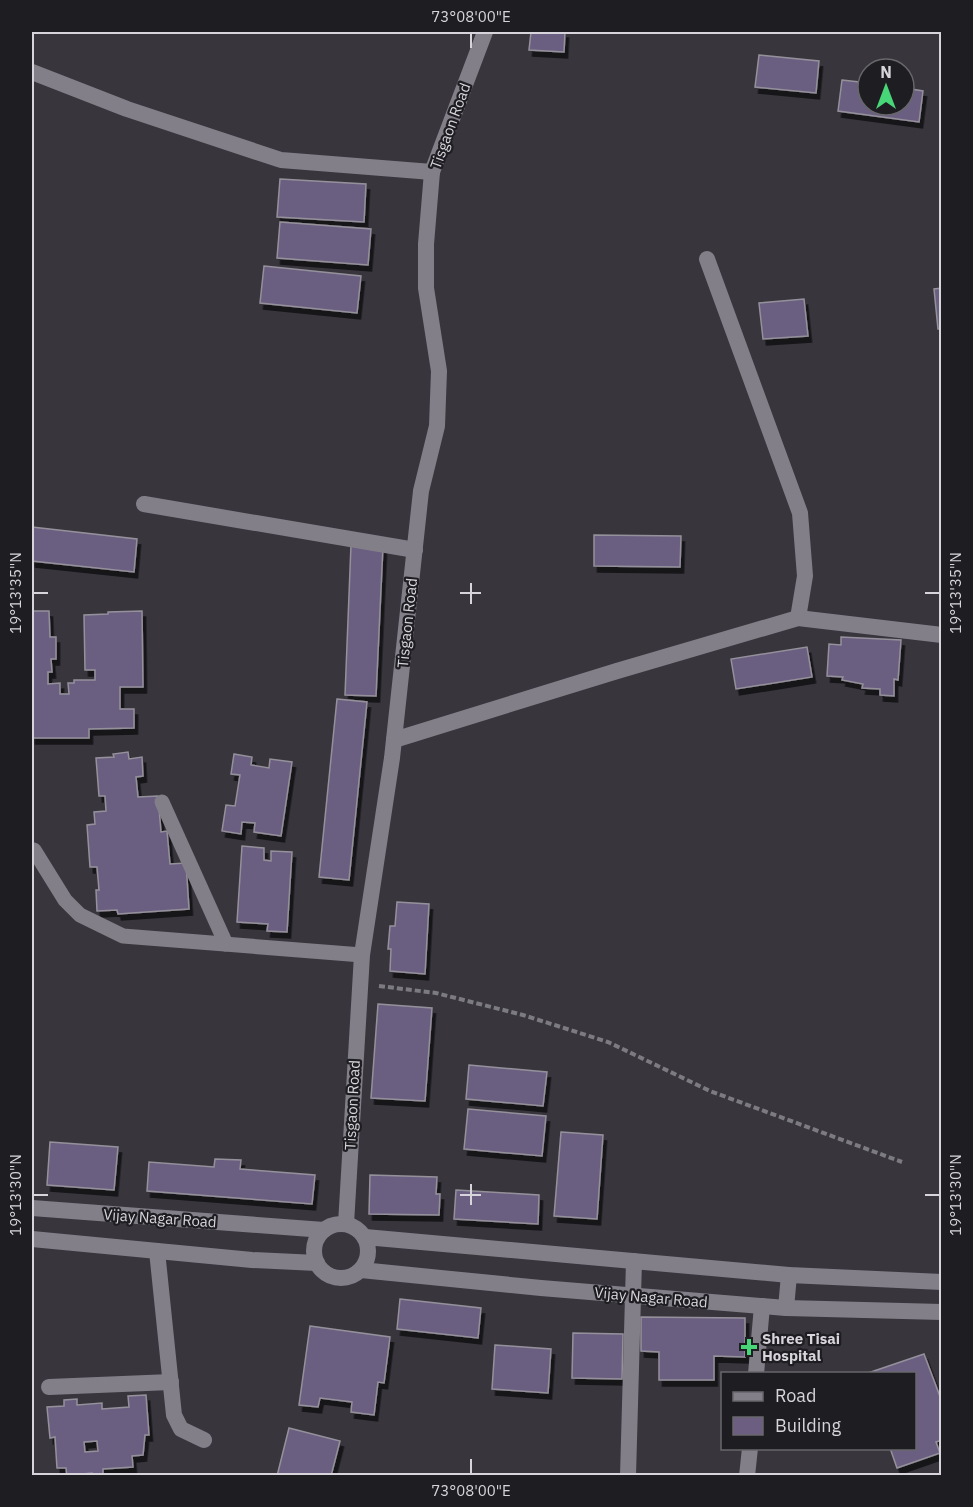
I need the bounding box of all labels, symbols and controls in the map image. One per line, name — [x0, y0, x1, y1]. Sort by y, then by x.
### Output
text: 73°08'00"E — [431, 7, 511, 26]
north arrow — [856, 57, 916, 117]
text: N — [880, 62, 892, 82]
street label: Tisgaon Road — [426, 80, 474, 172]
text: 19°13'35"N — [6, 552, 25, 634]
text: 19°13'35"N — [946, 552, 965, 634]
street label: Tisgaon Road — [393, 577, 421, 669]
street label: Tisgaon Road — [340, 1059, 364, 1151]
text: 19°13'30"N — [6, 1154, 25, 1236]
text: 19°13'30"N — [946, 1154, 965, 1236]
street label: Vijay Nagar Road — [103, 1205, 217, 1231]
street label: Vijay Nagar Road — [594, 1283, 708, 1311]
place label: Shree Tisai Hospital — [762, 1329, 840, 1365]
marker: Shree Tisai Hospital — [740, 1338, 758, 1356]
legend — [721, 1372, 916, 1450]
text: Road — [775, 1384, 816, 1407]
text: Building — [775, 1414, 842, 1437]
text: 73°08'00"E — [431, 1481, 511, 1500]

